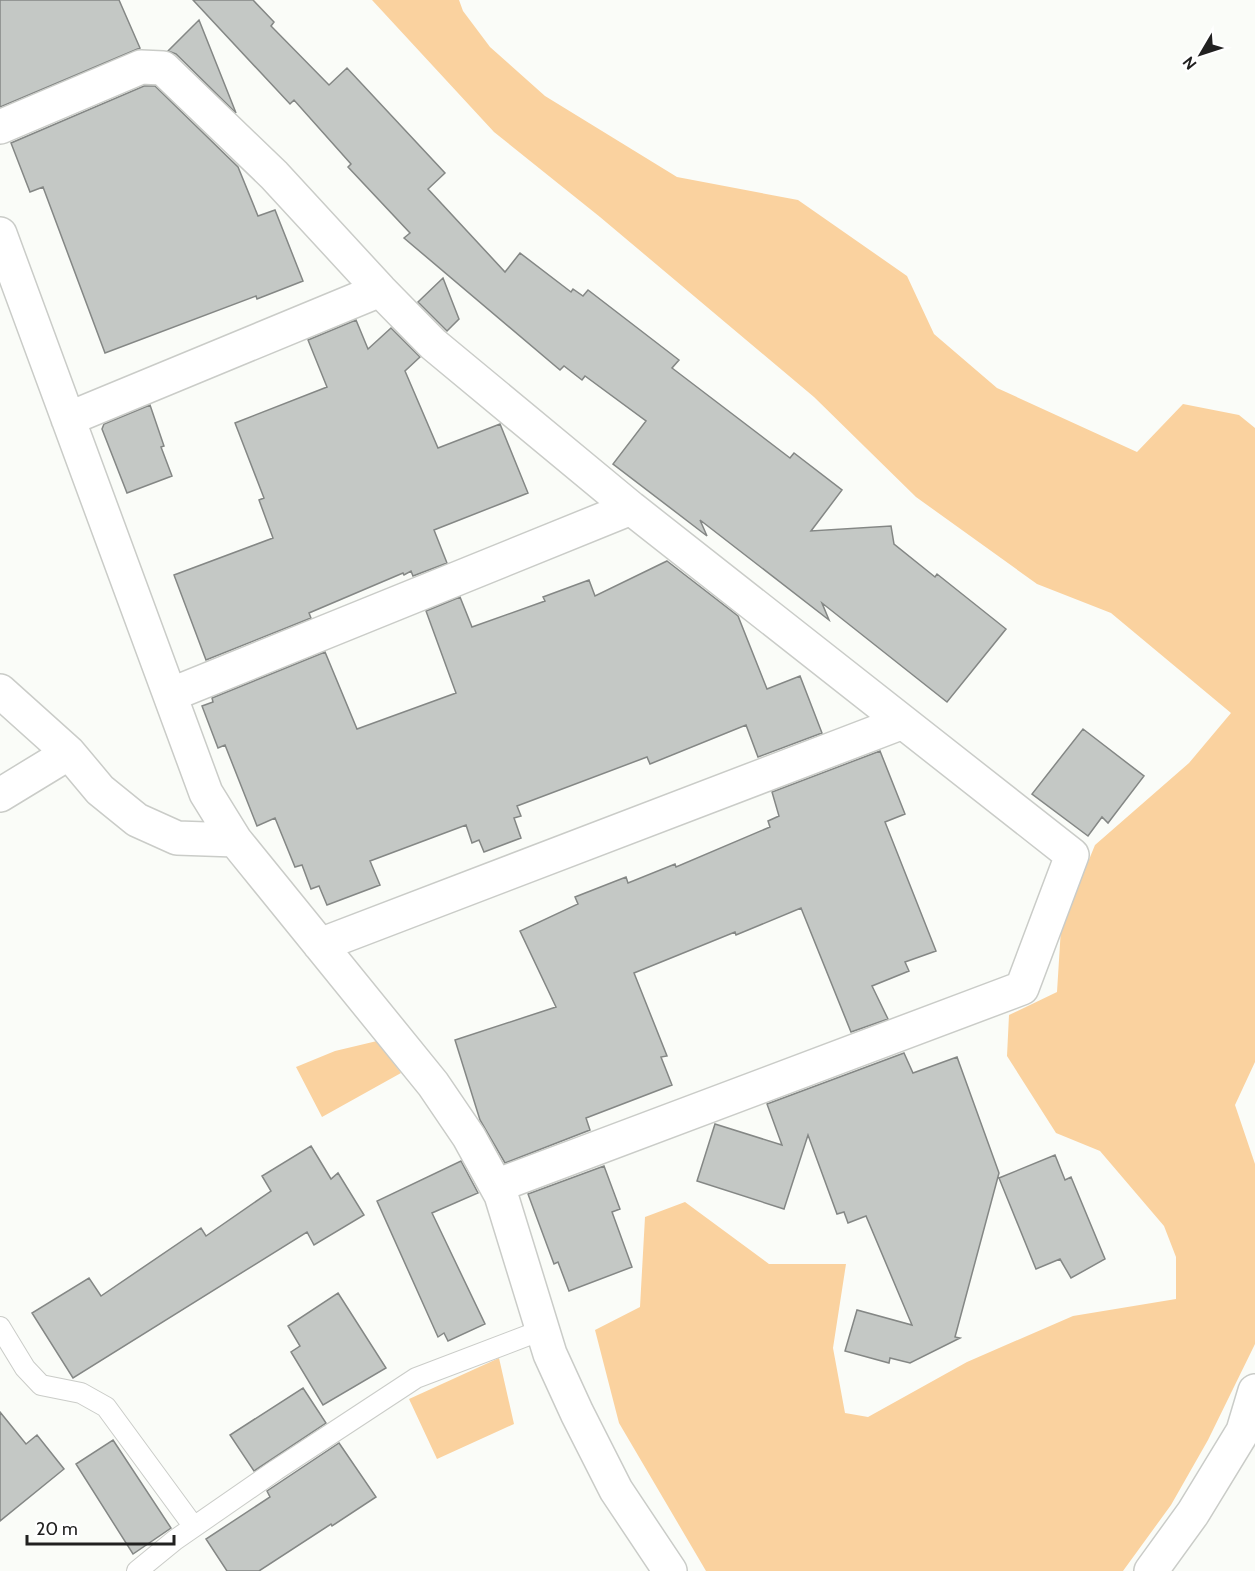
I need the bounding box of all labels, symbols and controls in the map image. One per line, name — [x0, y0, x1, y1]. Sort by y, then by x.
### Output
north arrow — [1171, 24, 1231, 84]
text: N — [1179, 53, 1201, 73]
scale bar — [27, 1508, 174, 1546]
text: 20 m — [36, 1518, 78, 1540]

